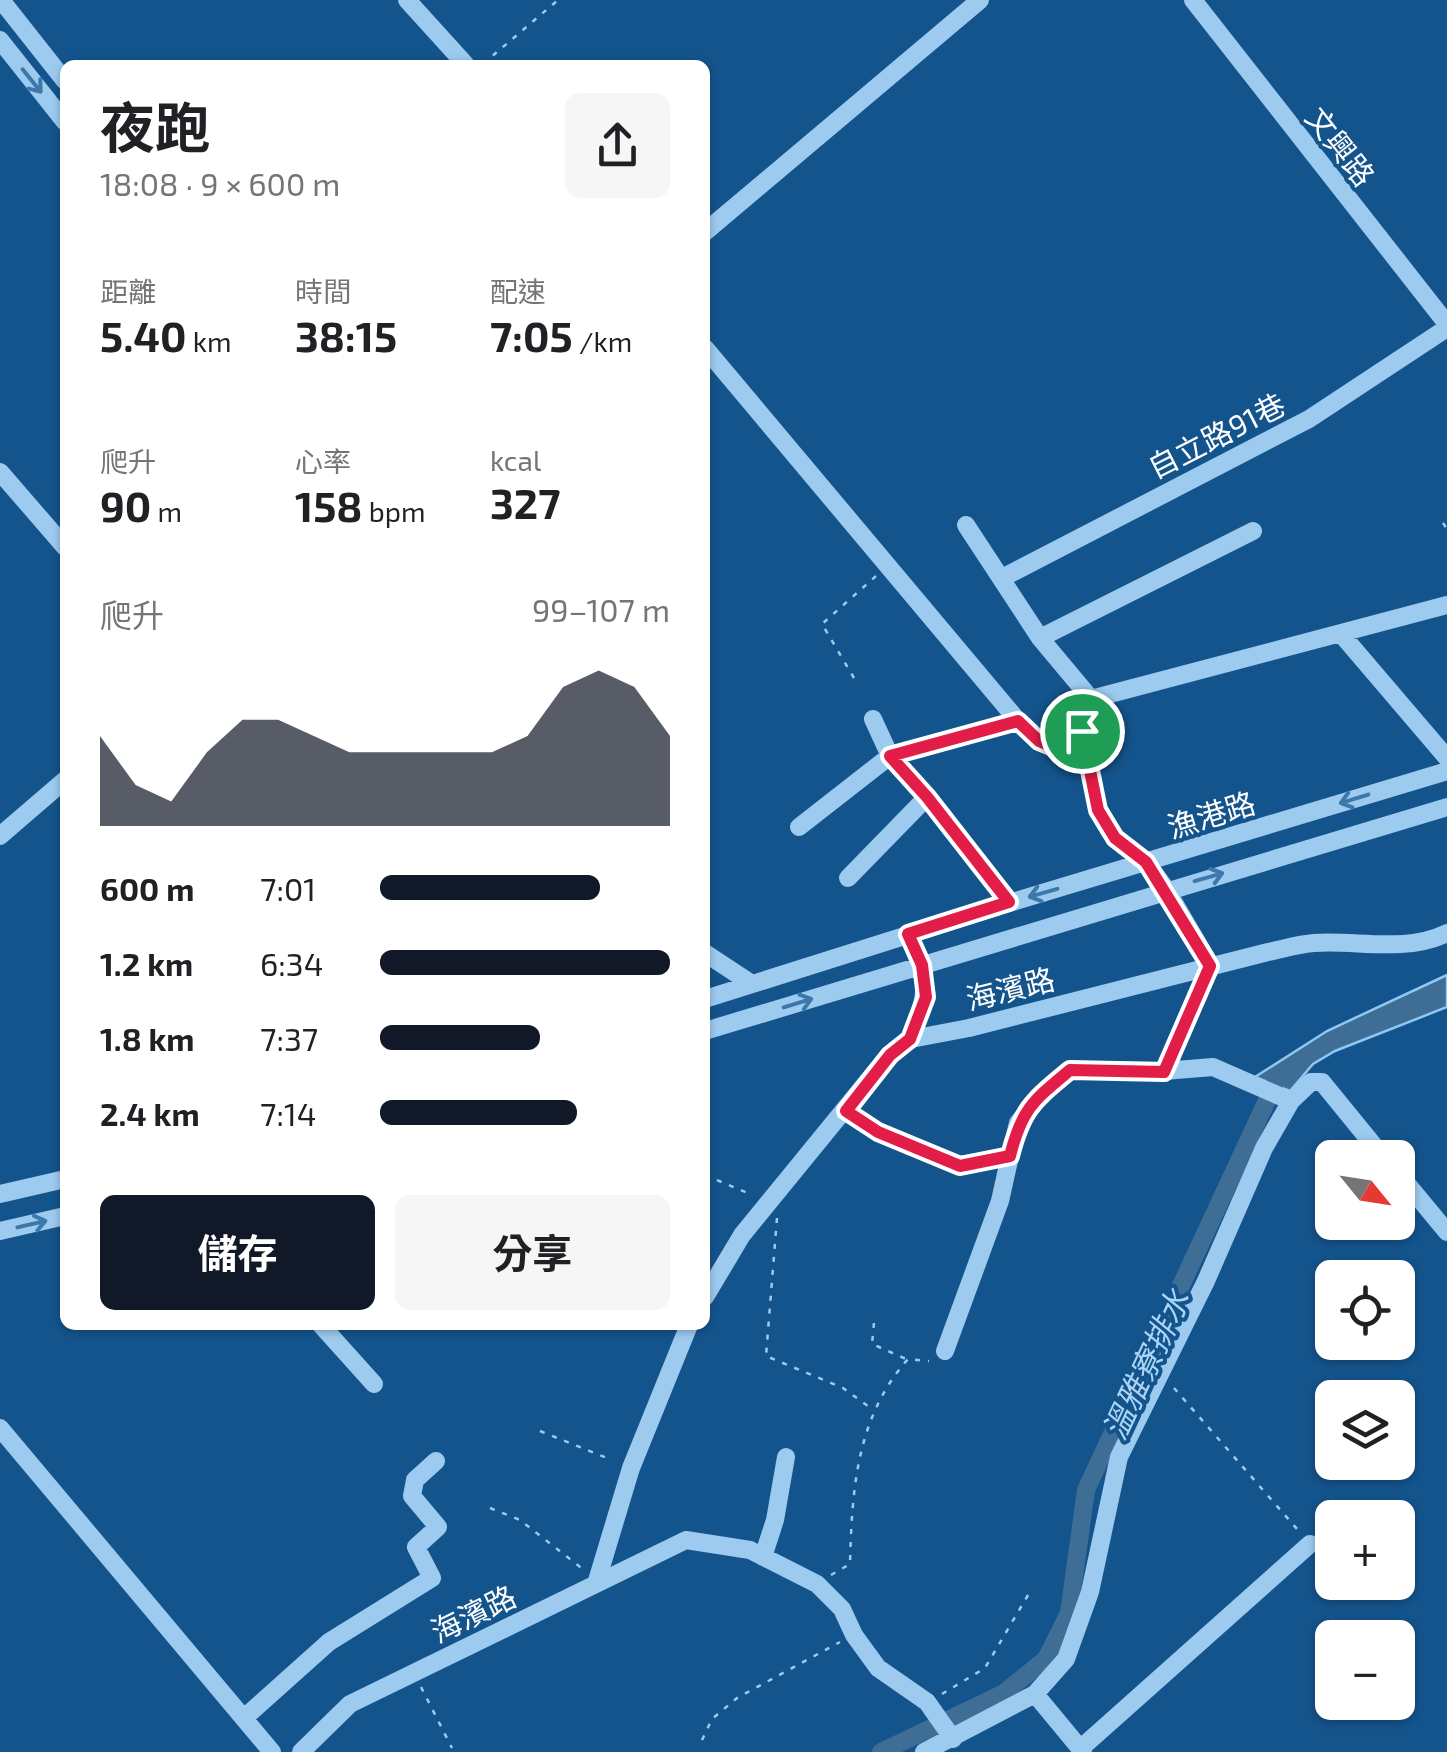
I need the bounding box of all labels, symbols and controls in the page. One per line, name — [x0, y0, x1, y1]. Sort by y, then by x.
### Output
one-way arrow — [21, 68, 43, 94]
text: 夜跑 — [100, 93, 210, 159]
button: share — [565, 93, 670, 198]
street label: 文興路 — [1299, 99, 1383, 193]
text: 18:08 · 9 × 600 m — [100, 164, 340, 202]
text: 距離 — [100, 274, 156, 308]
text: 時間 — [295, 274, 351, 308]
text: 配速 — [490, 274, 546, 308]
text: 5.40 — [100, 310, 187, 360]
text: 38:15 — [295, 310, 397, 360]
text: 7:05 — [490, 310, 573, 360]
text: km — [187, 324, 232, 358]
text: /km — [573, 324, 632, 358]
street label: 自立路91巷 — [1141, 385, 1291, 485]
text: kcal — [490, 443, 541, 477]
text: 爬升 — [100, 444, 156, 478]
text: 心率 — [295, 444, 351, 478]
text: 327 — [490, 477, 560, 527]
text: 90 — [100, 480, 151, 530]
text: 158 — [295, 480, 363, 530]
text: m — [151, 494, 182, 528]
text: bpm — [363, 494, 425, 528]
text: 99–107 m — [532, 590, 670, 628]
text: 爬升 — [100, 595, 164, 633]
pin — [1040, 689, 1125, 774]
icon: arrive — [1055, 704, 1110, 759]
street label: 漁港路 — [1163, 784, 1259, 844]
one-way arrow — [1338, 791, 1370, 809]
one-way arrow — [1193, 867, 1225, 885]
text: 600 m — [100, 869, 194, 907]
text: 7:01 — [260, 869, 316, 907]
one-way arrow — [1027, 885, 1059, 903]
text: 1.2 km — [100, 944, 193, 982]
text: 6:34 — [260, 944, 323, 982]
street label: 海濱路 — [962, 960, 1058, 1016]
one-way arrow — [782, 993, 814, 1011]
text: 1.8 km — [100, 1019, 195, 1057]
text: 7:37 — [260, 1019, 318, 1057]
text: 2.4 km — [100, 1094, 200, 1132]
text: 7:14 — [260, 1094, 316, 1132]
north arrow — [1315, 1140, 1415, 1240]
map controls — [1315, 1140, 1415, 1720]
button: 儲存 — [100, 1195, 375, 1310]
button: 分享 — [395, 1195, 670, 1310]
one-way arrow — [16, 1214, 48, 1232]
button: locate — [1315, 1260, 1415, 1360]
water label: 溫雅寮排水 — [1094, 1282, 1197, 1445]
button: layers — [1315, 1380, 1415, 1480]
button: + — [1315, 1500, 1415, 1600]
street label: 海濱路 — [425, 1577, 521, 1649]
button: − — [1315, 1620, 1415, 1720]

